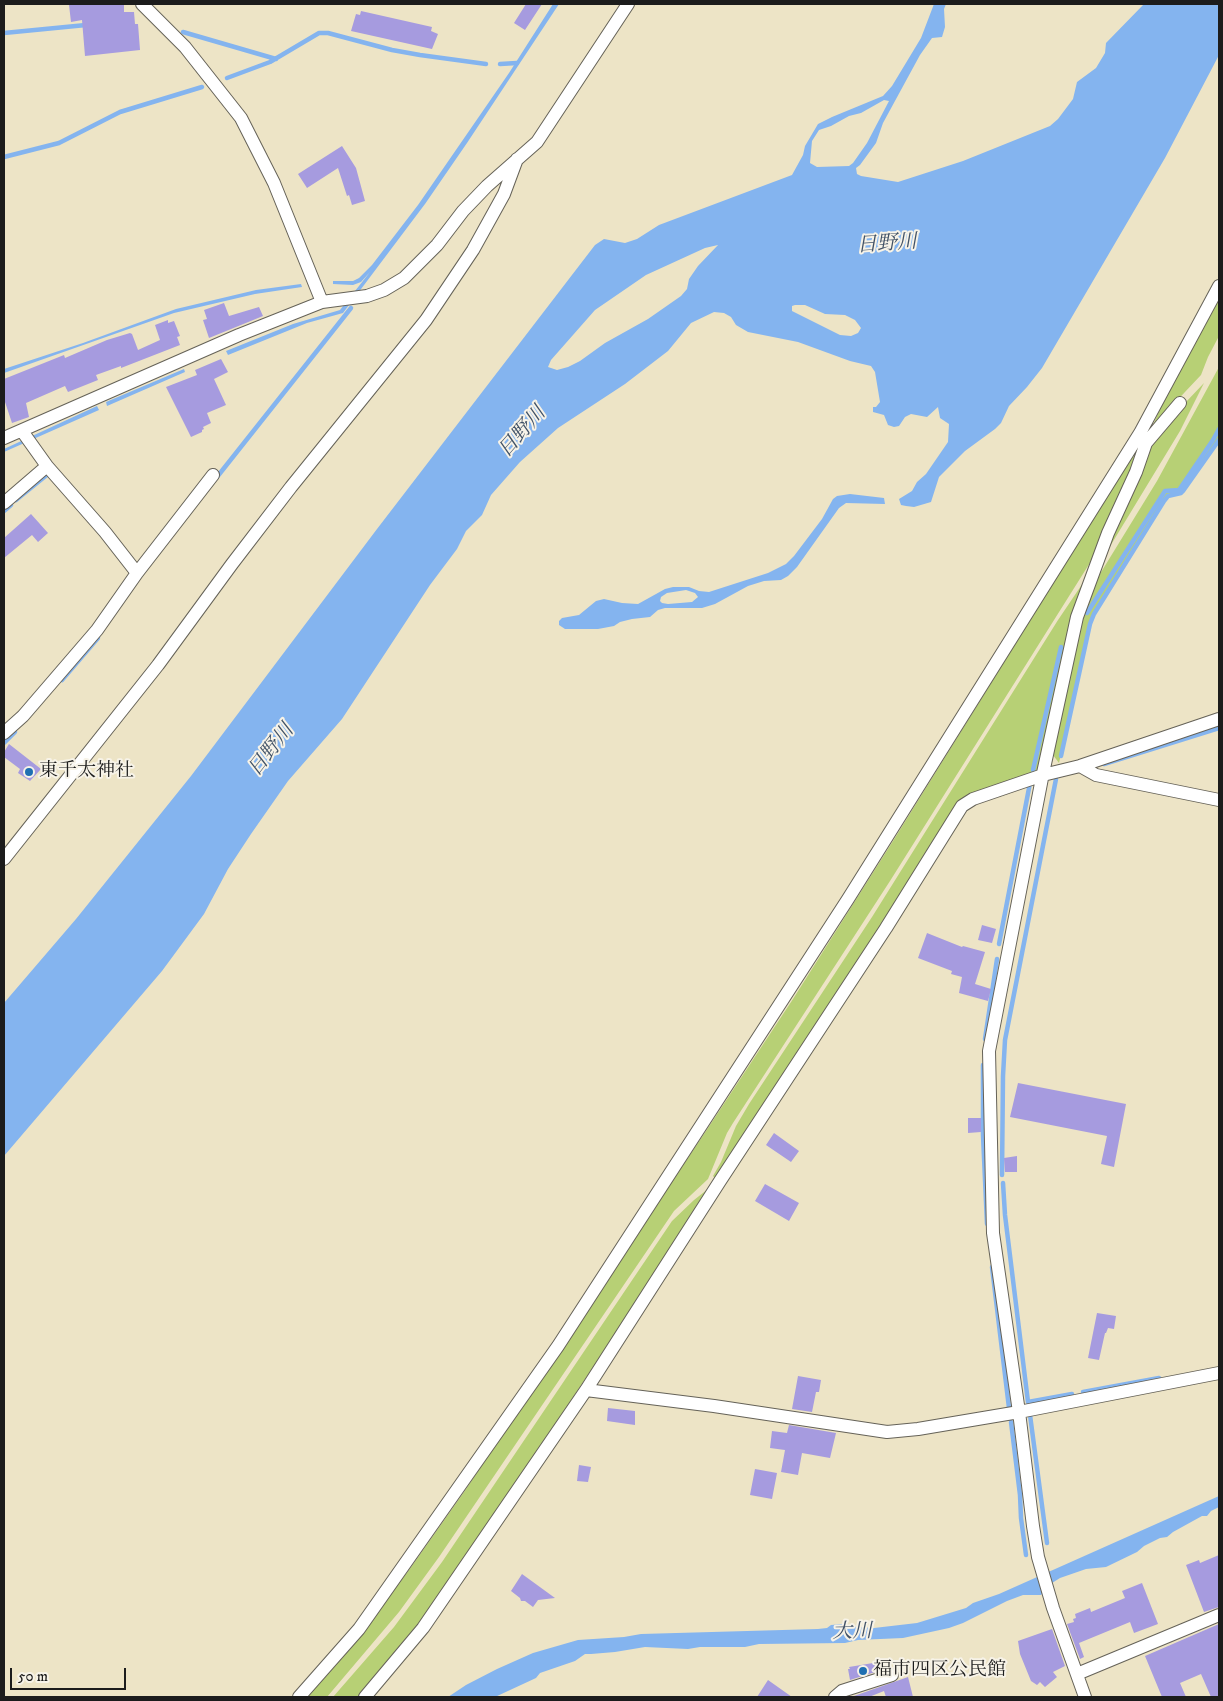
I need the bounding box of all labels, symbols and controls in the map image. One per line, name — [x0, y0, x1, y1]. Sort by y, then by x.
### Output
water label: 日野川 — [856, 231, 918, 259]
water label: 日野川 — [494, 402, 552, 464]
water label: 日野川 — [244, 720, 300, 782]
place label: 東千太神社 — [39, 761, 134, 783]
marker: 東千太神社 — [23, 766, 35, 778]
water label: 大川 — [832, 1620, 872, 1646]
scale bar — [12, 1658, 129, 1690]
place label: 福市四区公民館 — [873, 1660, 1006, 1682]
marker: 福市四区公民館 — [857, 1665, 869, 1677]
text: 50 m — [18, 1667, 48, 1686]

